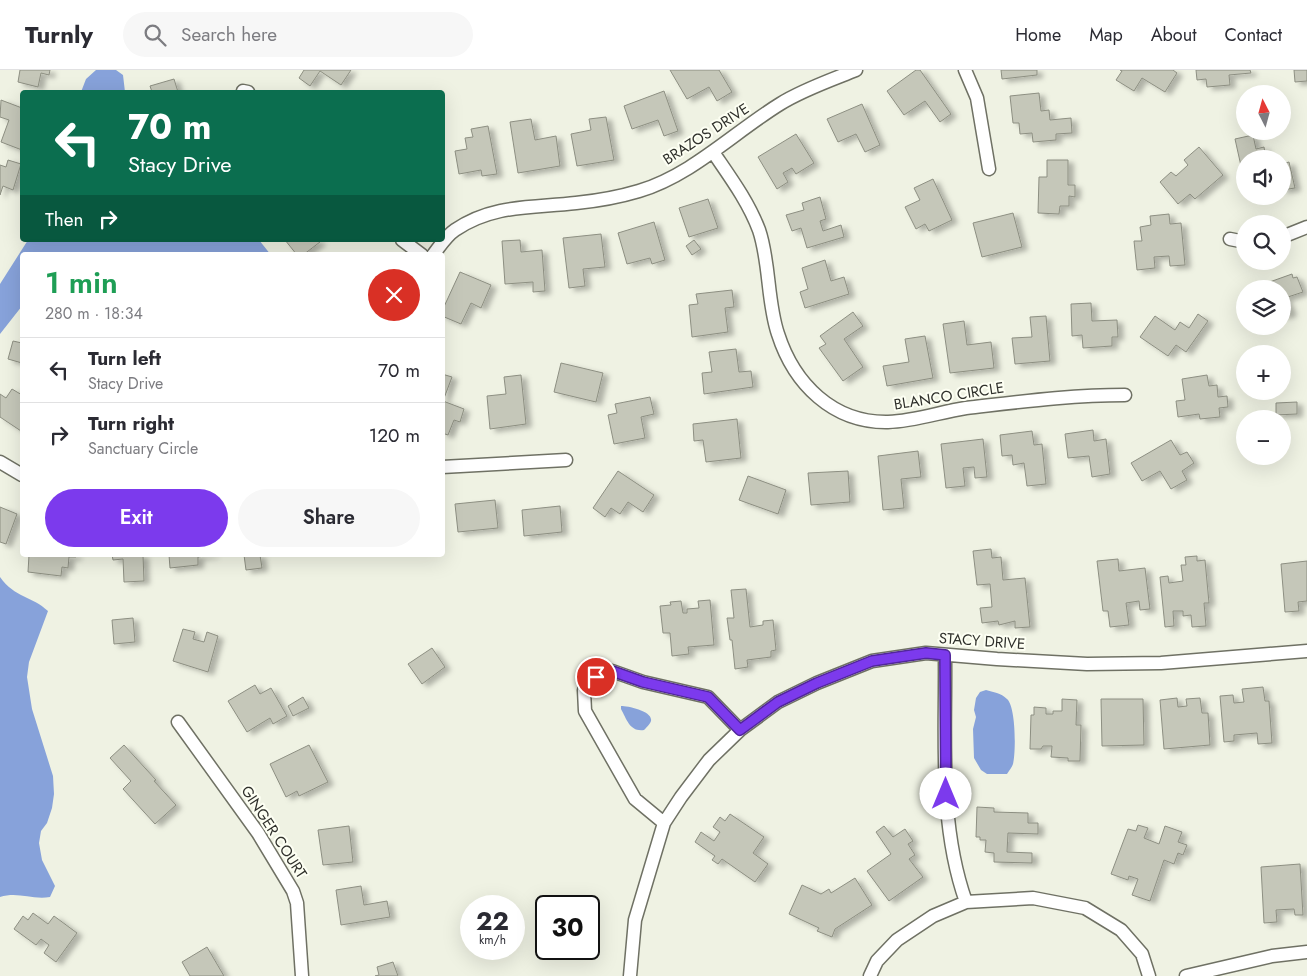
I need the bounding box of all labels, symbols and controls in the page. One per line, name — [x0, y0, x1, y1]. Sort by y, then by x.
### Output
search box — [123, 12, 473, 57]
text: Turnly — [25, 17, 93, 52]
icon: search — [141, 21, 169, 49]
text: Search here — [181, 21, 277, 48]
text: Home — [1015, 22, 1061, 48]
text: Map — [1089, 22, 1123, 48]
text: About — [1151, 22, 1196, 48]
text: Contact — [1224, 22, 1282, 48]
north arrow — [1236, 85, 1291, 140]
map controls — [1236, 85, 1291, 465]
street label: BRAZOS DRIVE — [658, 98, 754, 170]
text: 70 m — [128, 102, 211, 152]
icon: left — [45, 110, 110, 175]
text: Stacy Drive — [128, 148, 232, 180]
button: sound — [1236, 150, 1291, 205]
icon: right — [94, 205, 122, 233]
text: Then — [45, 206, 84, 233]
button: search — [1236, 215, 1291, 270]
text: 1 min — [45, 261, 118, 304]
button: close — [368, 269, 420, 321]
button: layers — [1236, 280, 1291, 335]
text: 280 m · 18:34 — [45, 302, 143, 325]
text: Turn left — [88, 345, 161, 372]
button: + — [1236, 345, 1291, 400]
icon: left — [45, 356, 73, 384]
text: 70 m — [378, 357, 420, 384]
text: Stacy Drive — [88, 372, 163, 395]
street label: BLANCO CIRCLE — [892, 376, 1006, 416]
text: Turn right — [88, 410, 174, 437]
button: − — [1236, 410, 1291, 465]
icon: right — [45, 421, 73, 449]
text: 120 m — [369, 422, 420, 449]
text: Sanctuary Circle — [88, 437, 198, 460]
button: Exit — [45, 489, 228, 547]
button: Share — [238, 489, 420, 547]
street label: STACY DRIVE — [938, 627, 1026, 655]
pin — [575, 656, 617, 698]
icon: arrive — [582, 663, 610, 691]
position arrow — [919, 767, 971, 819]
street label: GINGER COURT — [236, 781, 312, 883]
speed limit sign: 30 — [535, 895, 600, 960]
text: 22 — [476, 903, 509, 939]
text: km/h — [479, 931, 506, 949]

